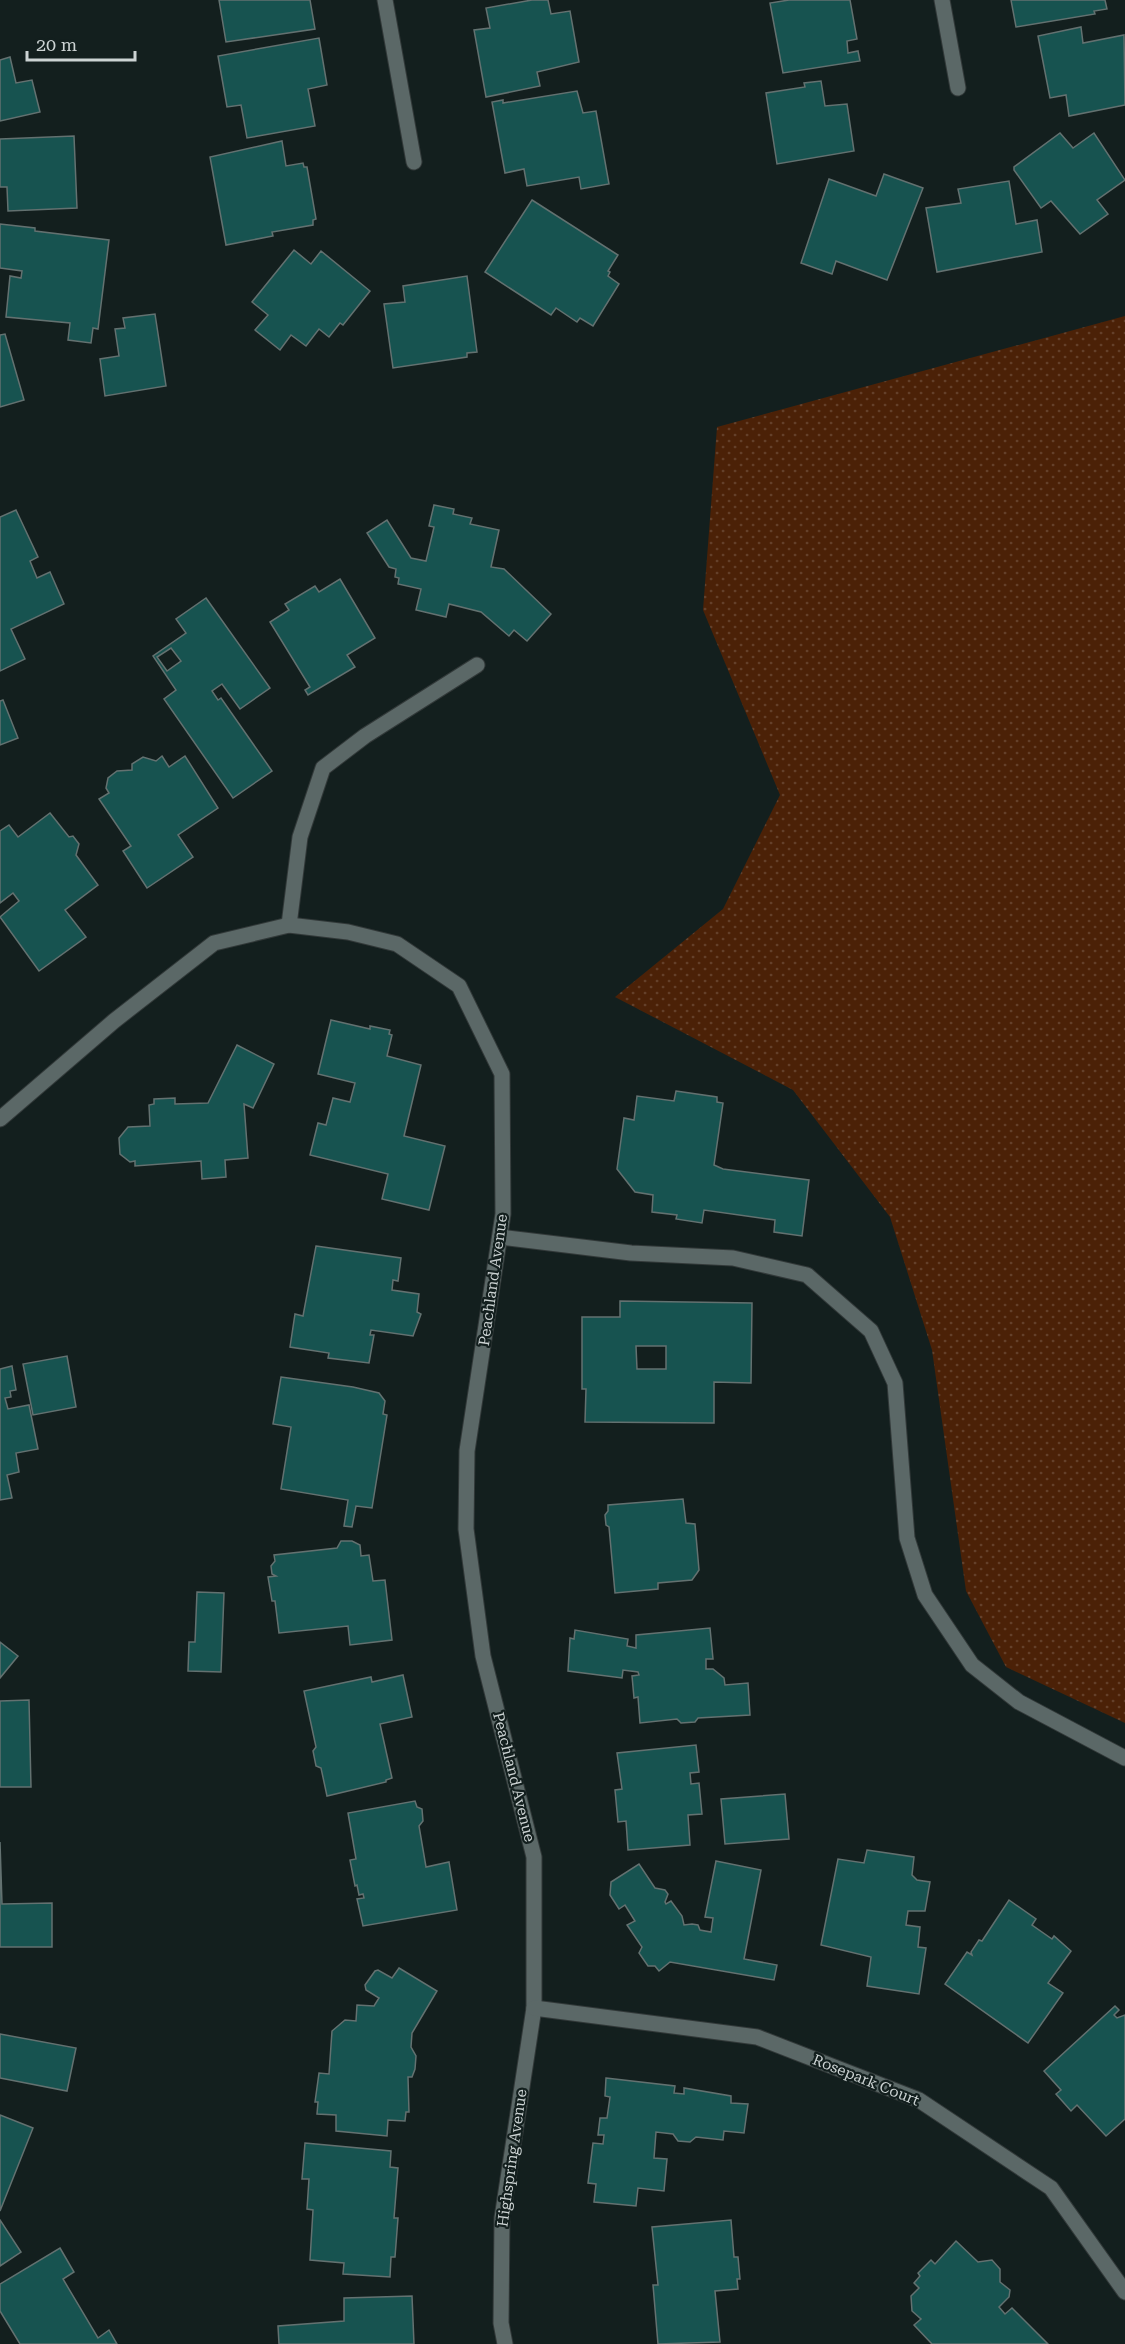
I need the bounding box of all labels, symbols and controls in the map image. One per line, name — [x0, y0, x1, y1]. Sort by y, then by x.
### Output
scale bar — [27, 24, 135, 62]
text: 20 m — [36, 34, 77, 55]
street label: Peachland Avenue — [475, 1213, 511, 1347]
street label: Peachland Avenue — [489, 1710, 539, 1844]
street label: Rosepark Court — [810, 2050, 922, 2110]
street label: Highspring Avenue — [493, 2088, 531, 2228]

